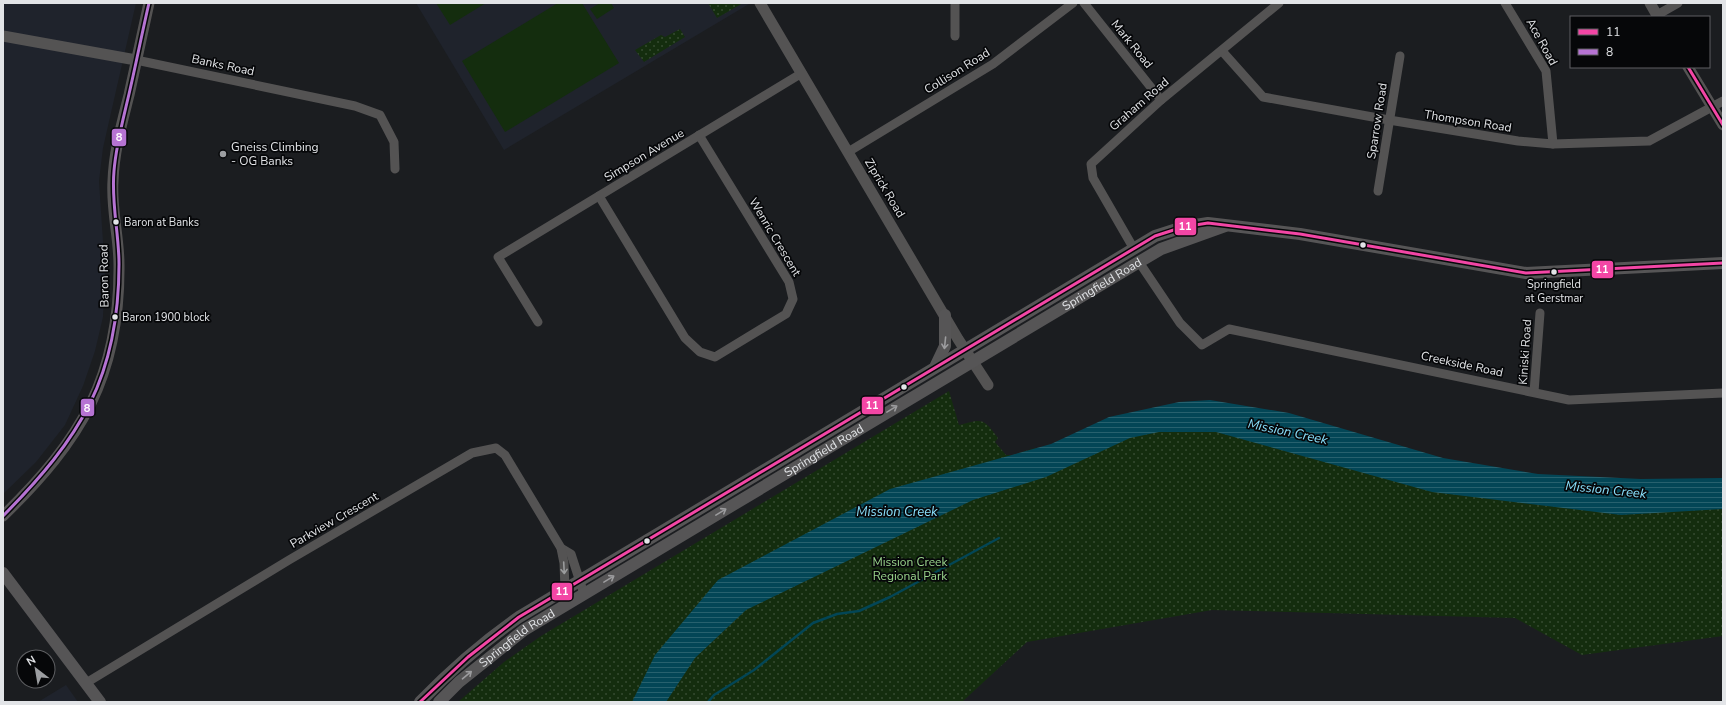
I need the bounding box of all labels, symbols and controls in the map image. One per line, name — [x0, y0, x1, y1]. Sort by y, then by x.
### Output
street label: Mark Road — [1108, 16, 1156, 72]
street label: Ace Road — [1523, 16, 1561, 68]
legend — [1570, 16, 1710, 68]
text: 11 — [1606, 24, 1620, 40]
street label: Collison Road — [921, 44, 993, 98]
text: 8 — [1606, 44, 1613, 60]
street label: Banks Road — [190, 51, 256, 79]
street label: Graham Road — [1106, 74, 1172, 134]
street label: Sparrow Road — [1363, 82, 1391, 160]
street label: Thompson Road — [1423, 106, 1513, 136]
street label: Simpson Avenue — [601, 125, 687, 185]
line badge: 8 — [111, 128, 127, 147]
text: 8 — [116, 130, 123, 145]
place label: Gneiss Climbing - OG Banks — [231, 139, 319, 169]
marker: Gneiss Climbing - OG Banks — [218, 149, 228, 159]
street label: Ziprick Road — [861, 155, 909, 221]
street label: Wenric Crescent — [745, 195, 805, 280]
place label: Baron at Banks — [124, 215, 199, 230]
marker: Baron at Banks — [111, 217, 121, 227]
line badge: 11 — [1174, 217, 1197, 236]
text: 11 — [1178, 219, 1192, 234]
unlabelled marker — [1358, 240, 1368, 250]
street label: Baron Road — [95, 244, 113, 308]
street label: Springfield Road — [1059, 254, 1145, 314]
line badge: 11 — [1591, 260, 1614, 279]
text: 11 — [1595, 262, 1609, 277]
marker: Springfield at Gerstmar — [1549, 267, 1559, 277]
place label: Springfield at Gerstmar — [1525, 277, 1583, 306]
place label: Baron 1900 block — [122, 310, 210, 325]
marker: Baron 1900 block — [110, 312, 120, 322]
street label: Kiniski Road — [1515, 319, 1535, 385]
one-way arrow — [941, 336, 949, 349]
street label: Creekside Road — [1419, 347, 1505, 381]
unlabelled marker — [899, 382, 909, 392]
line badge: 11 — [861, 396, 884, 415]
line badge: 8 — [80, 398, 95, 417]
text: 11 — [865, 398, 879, 413]
text: 8 — [84, 401, 91, 416]
one-way arrow — [886, 405, 898, 413]
water label: Mission Creek — [1246, 415, 1330, 449]
street label: Springfield Road — [781, 421, 867, 481]
water label: Mission Creek — [1565, 477, 1648, 503]
street label: Parkview Crescent — [287, 488, 382, 552]
water label: Mission Creek — [856, 503, 938, 521]
one-way arrow — [715, 508, 726, 516]
unlabelled marker — [642, 536, 652, 546]
park label: Mission Creek Regional Park — [872, 554, 948, 584]
one-way arrow — [560, 562, 568, 575]
one-way arrow — [603, 574, 615, 582]
line badge: 11 — [551, 582, 573, 601]
text: 11 — [555, 584, 569, 599]
street label: Springfield Road — [476, 605, 558, 671]
north arrow — [16, 649, 56, 689]
text: N — [24, 652, 38, 669]
one-way arrow — [462, 670, 472, 679]

